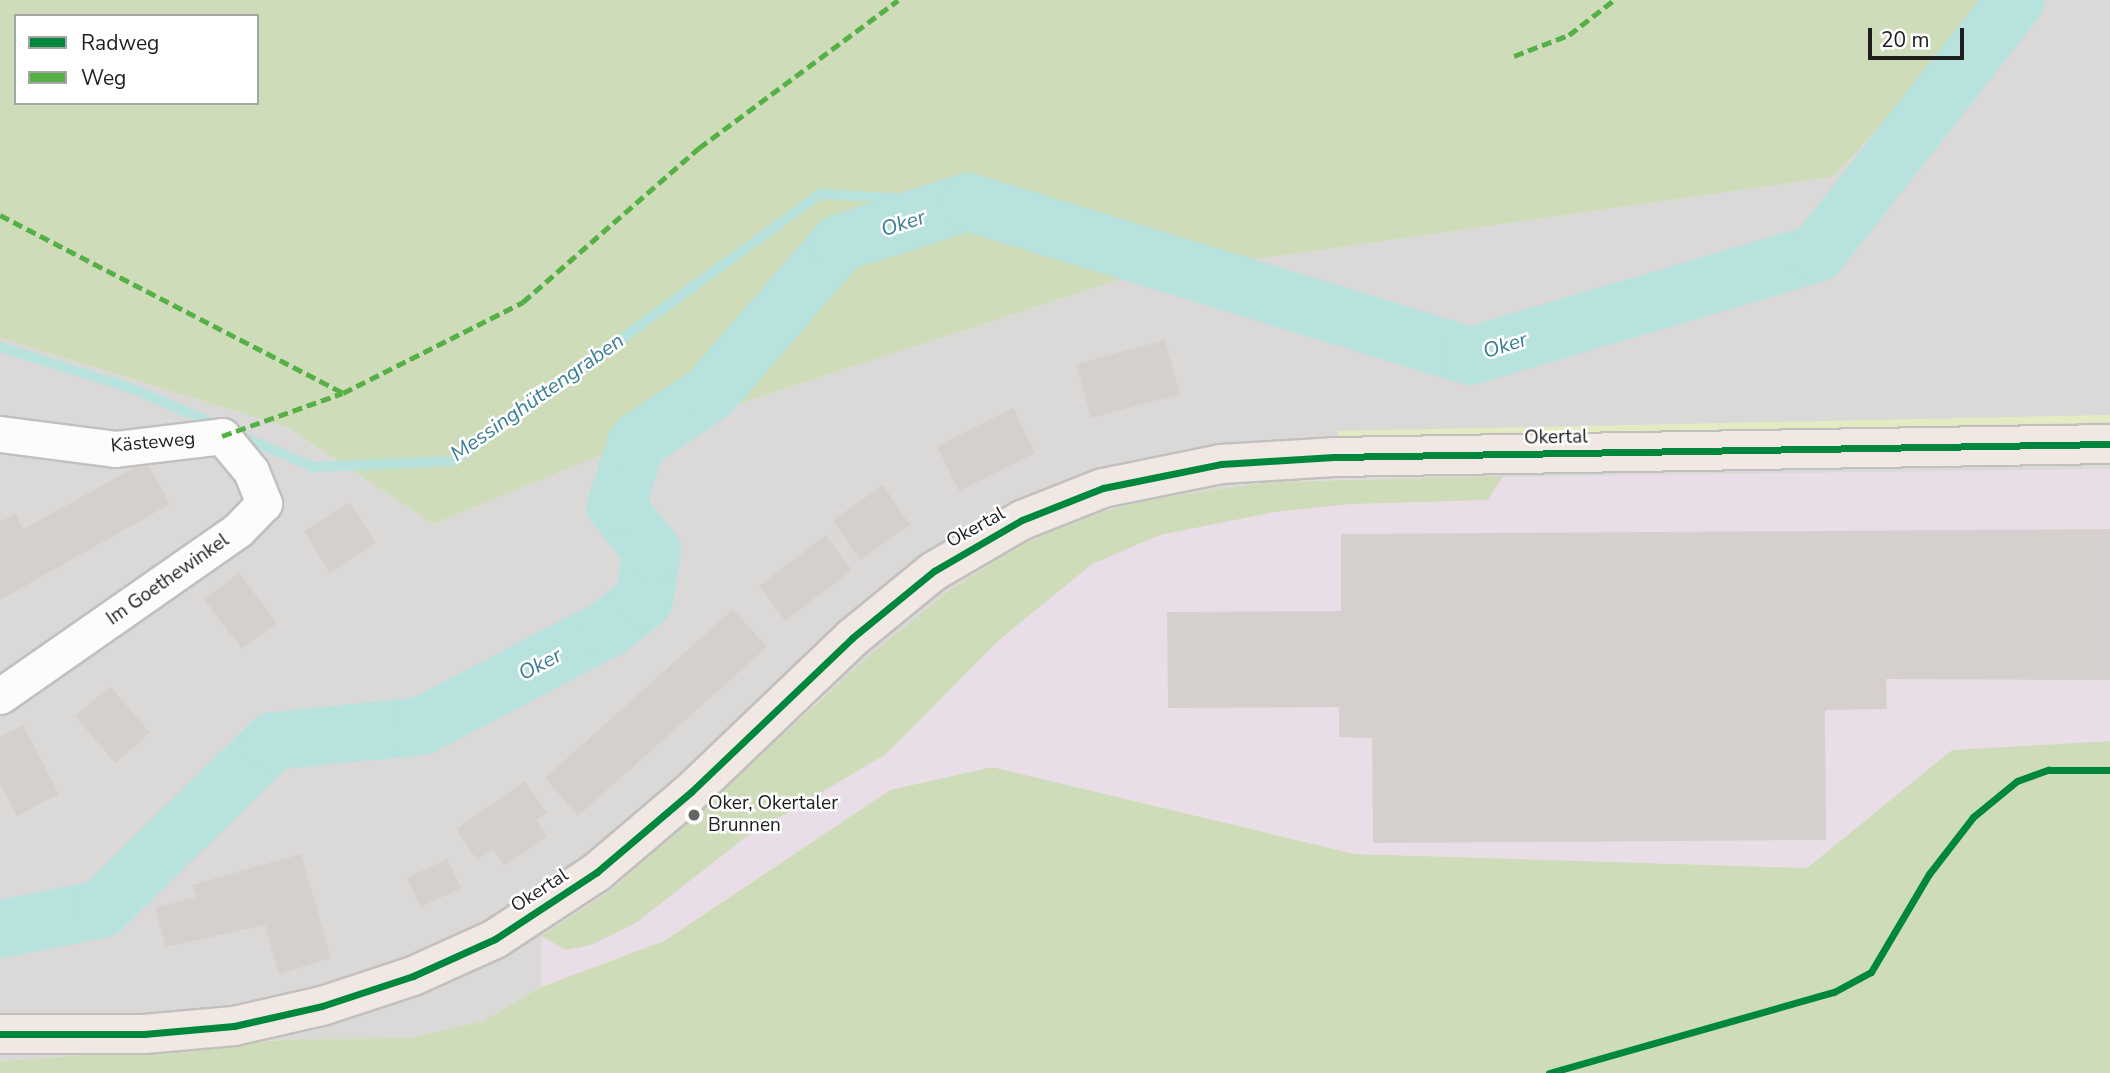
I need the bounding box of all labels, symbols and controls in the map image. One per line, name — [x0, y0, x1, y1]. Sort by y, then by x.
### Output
legend — [14, 14, 259, 105]
scale bar — [1872, 14, 1968, 58]
text: 20 m — [1881, 26, 1930, 54]
text: Radweg — [81, 29, 159, 57]
text: Weg — [81, 64, 126, 92]
water label: Oker — [878, 204, 928, 242]
water label: Oker — [1480, 326, 1530, 364]
water label: Messinghüttengraben — [446, 328, 628, 466]
street label: Okertal — [1524, 426, 1588, 450]
street label: Kästeweg — [110, 428, 196, 458]
street label: Okertal — [943, 503, 1009, 553]
street label: Im Goethewinkel — [102, 529, 234, 631]
water label: Oker — [514, 642, 566, 686]
place label: Oker, Okertaler Brunnen — [708, 793, 838, 837]
marker: Oker, Okertaler Brunnen — [686, 807, 702, 823]
street label: Okertal — [507, 864, 573, 918]

